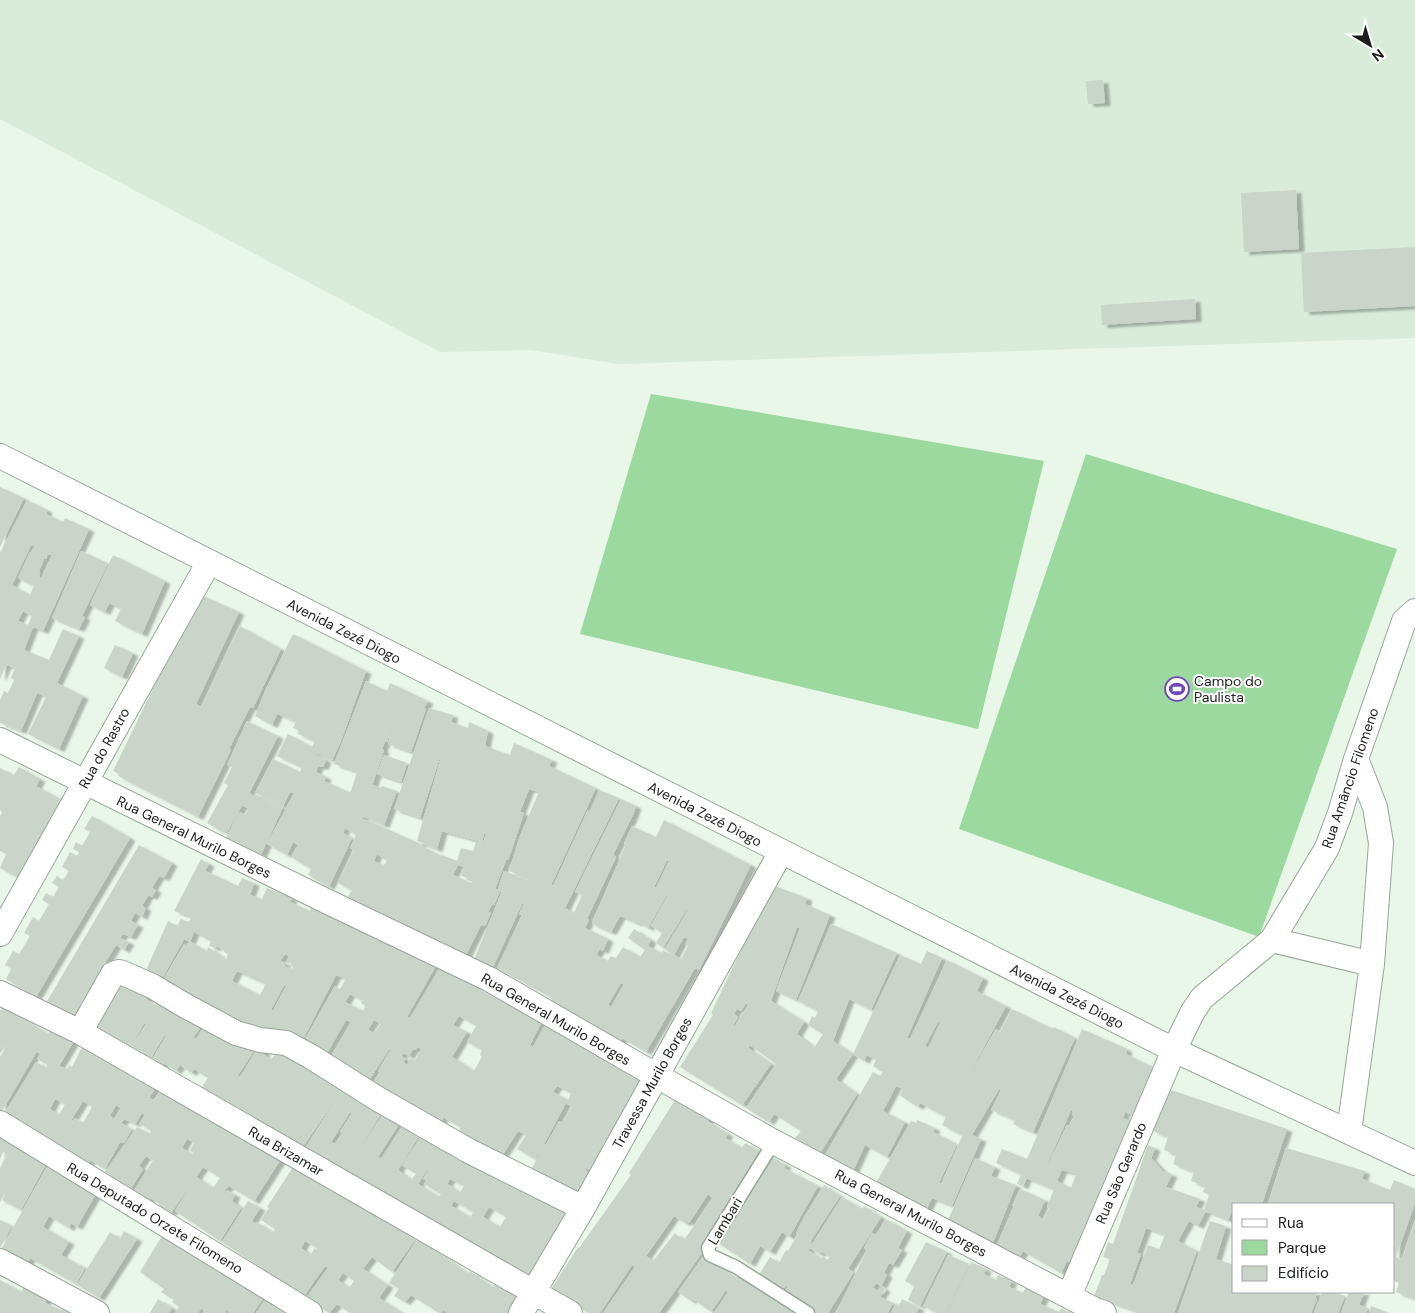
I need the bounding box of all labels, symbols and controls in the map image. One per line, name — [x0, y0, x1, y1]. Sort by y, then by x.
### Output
north arrow — [1345, 20, 1395, 70]
text: N — [1368, 45, 1388, 65]
street label: Avenida Zezé Diogo — [284, 594, 404, 668]
place label: Campo do Paulista — [1194, 672, 1262, 706]
sports icon: Campo do Paulista — [1164, 676, 1190, 702]
street label: Rua do Rastro — [74, 704, 134, 792]
street label: Rua Amâncio Filomeno — [1317, 705, 1383, 851]
street label: Avenida Zezé Diogo — [645, 777, 765, 851]
street label: Rua General Murilo Borges — [114, 792, 274, 882]
street label: Avenida Zezé Diogo — [1007, 959, 1127, 1033]
street label: Rua General Murilo Borges — [478, 969, 634, 1069]
street label: Travessa Murilo Borges — [608, 1014, 696, 1152]
street label: Rua São Gerardo — [1091, 1119, 1151, 1227]
street label: Rua Brizamar — [245, 1122, 327, 1180]
street label: Rua Deputado Orzete Filomeno — [64, 1158, 246, 1278]
street label: Rua General Murilo Borges — [832, 1165, 990, 1261]
street label: Lambari — [704, 1194, 746, 1248]
legend — [1232, 1203, 1395, 1293]
text: Rua — [1278, 1213, 1304, 1233]
text: Parque — [1278, 1238, 1326, 1258]
text: Edifício — [1278, 1263, 1329, 1283]

